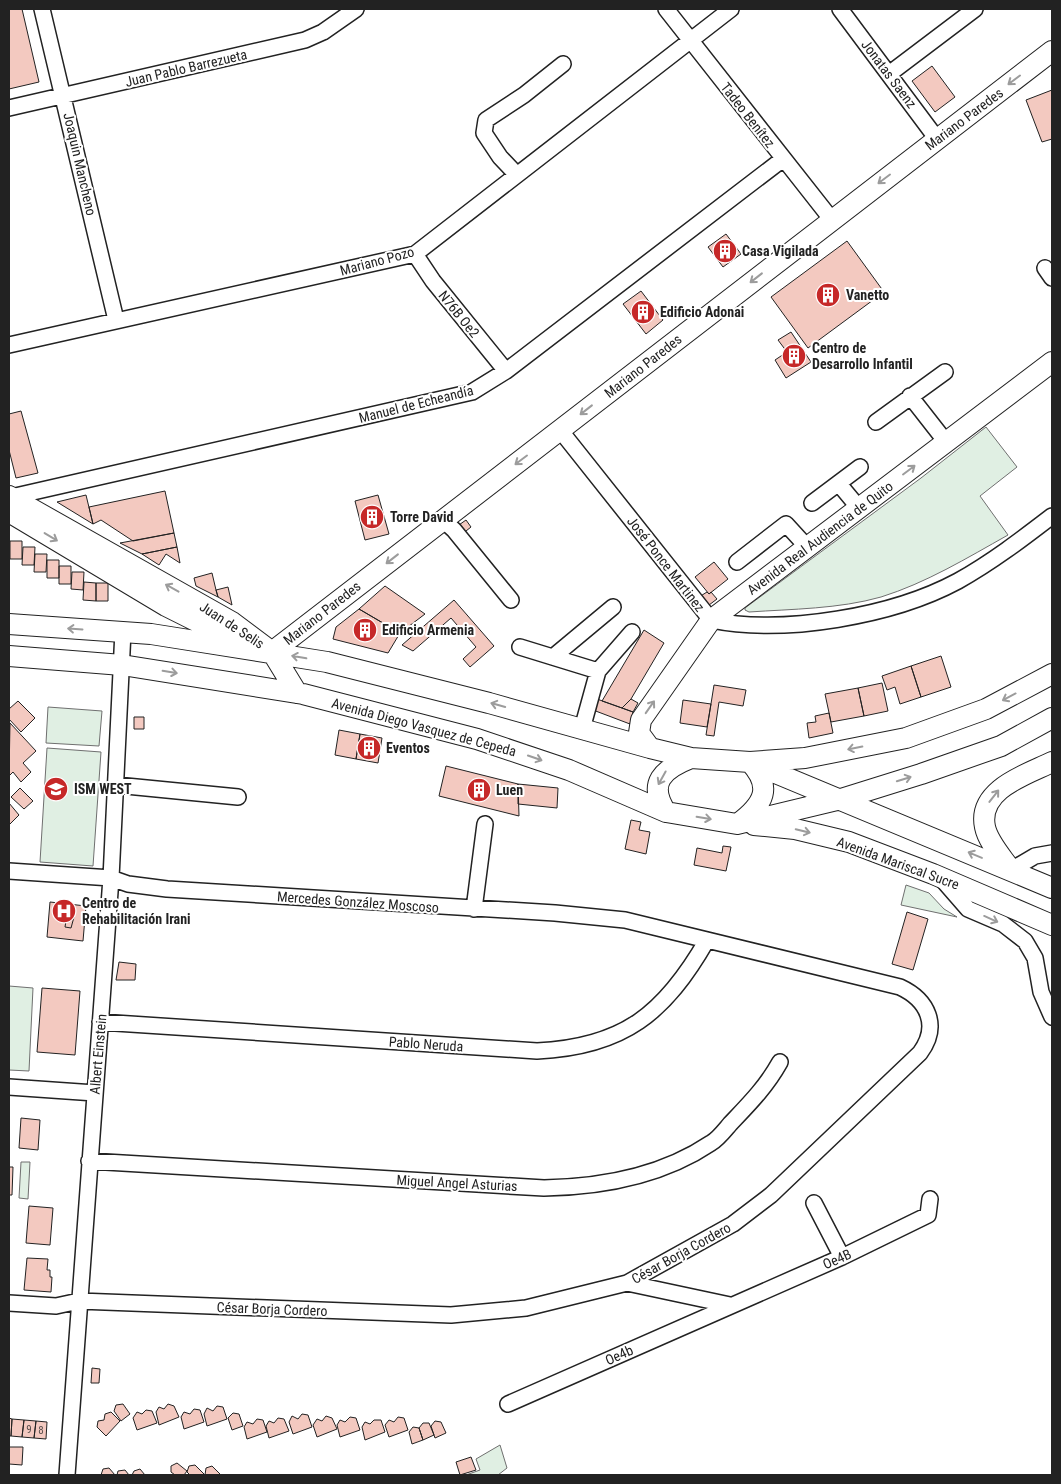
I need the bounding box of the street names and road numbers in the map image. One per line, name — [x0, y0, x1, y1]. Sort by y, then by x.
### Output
street label: Jonatas Saenz — [858, 37, 920, 111]
street label: Juan Pablo Barrezueta — [123, 46, 249, 90]
street label: Tadeo Benítez — [718, 79, 778, 151]
street label: Mariano Paredes — [922, 84, 1006, 154]
street label: Joaquin Mancheno — [60, 111, 100, 217]
street label: Mariano Pozo — [338, 243, 416, 279]
street label: N76B Oe2 — [435, 287, 483, 341]
street label: Mariano Paredes — [601, 331, 685, 401]
street label: Manuel de Echeandía — [357, 382, 475, 426]
street label: Avenida Real Audiencia de Quito — [744, 478, 896, 598]
street label: José Ponce Martinez — [624, 513, 708, 615]
street label: Mariano Paredes — [280, 578, 364, 648]
street label: Juan de Selis — [197, 598, 267, 652]
street label: Avenida Diego Vasquez de Cepeda — [330, 695, 518, 759]
street label: Avenida Mariscal Sucre — [835, 833, 962, 893]
street label: Mercedes González Moscoso — [276, 888, 440, 916]
street label: Albert Einstein — [87, 1013, 109, 1095]
street label: Pablo Neruda — [388, 1033, 464, 1055]
street label: Miguel Angel Asturias — [396, 1172, 518, 1194]
street label: César Borja Cordero — [629, 1219, 733, 1287]
street label: Oe4B — [820, 1246, 854, 1272]
street label: César Borja Cordero — [216, 1299, 328, 1319]
street label: Oe4b — [603, 1342, 635, 1368]

